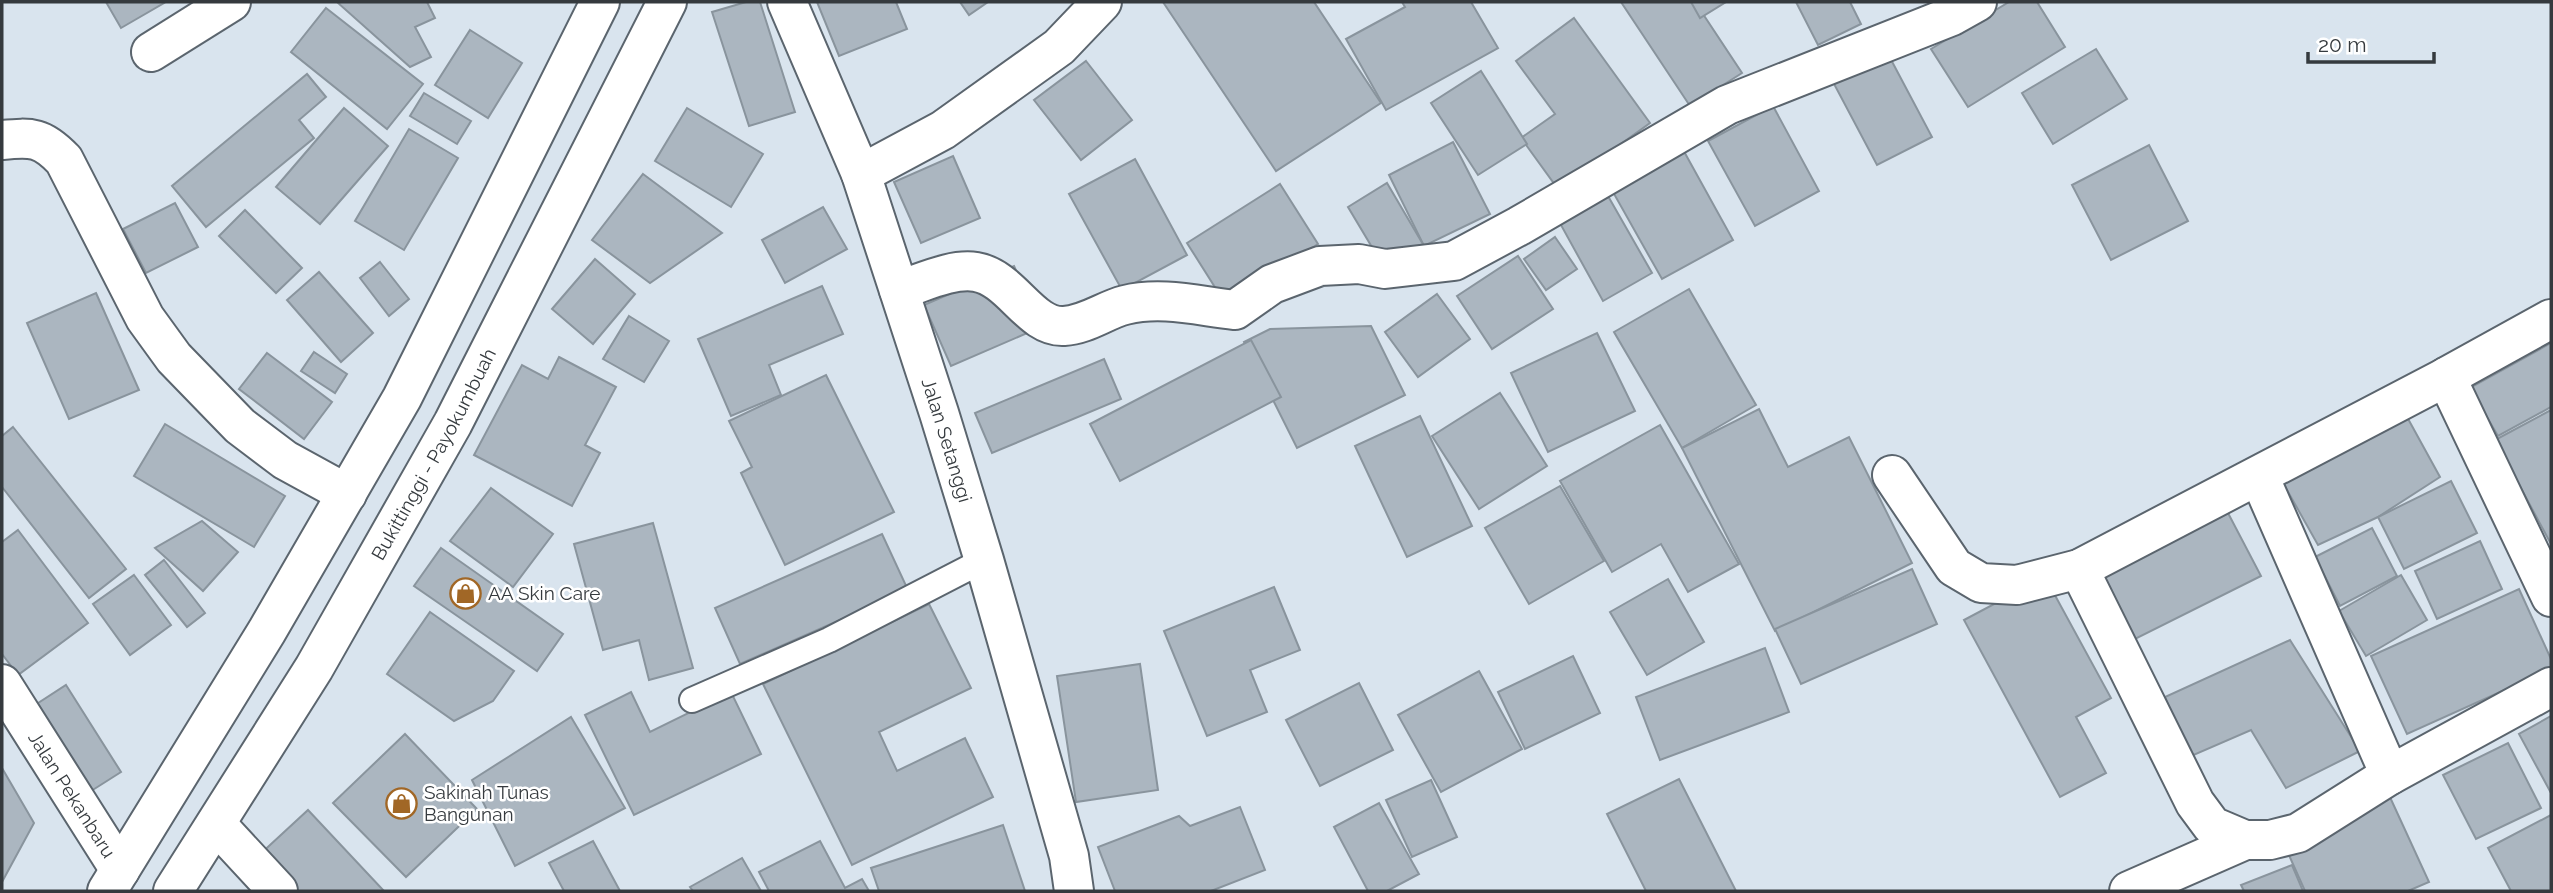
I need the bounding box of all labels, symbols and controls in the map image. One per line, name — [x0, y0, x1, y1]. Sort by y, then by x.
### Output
scale bar — [2308, 21, 2434, 65]
text: 20 m — [2318, 32, 2366, 57]
street label: Bukittinggi - Payokumbuah — [367, 345, 500, 564]
street label: Jalan Setanggi — [917, 375, 977, 505]
shop icon: AA Skin Care — [448, 576, 482, 610]
place label: AA Skin Care — [488, 582, 601, 604]
street label: Jalan Pekanbaru — [24, 727, 120, 862]
place label: Sakinah Tunas Bangunan — [424, 781, 549, 825]
shop icon: Sakinah Tunas Bangunan — [384, 786, 418, 820]

